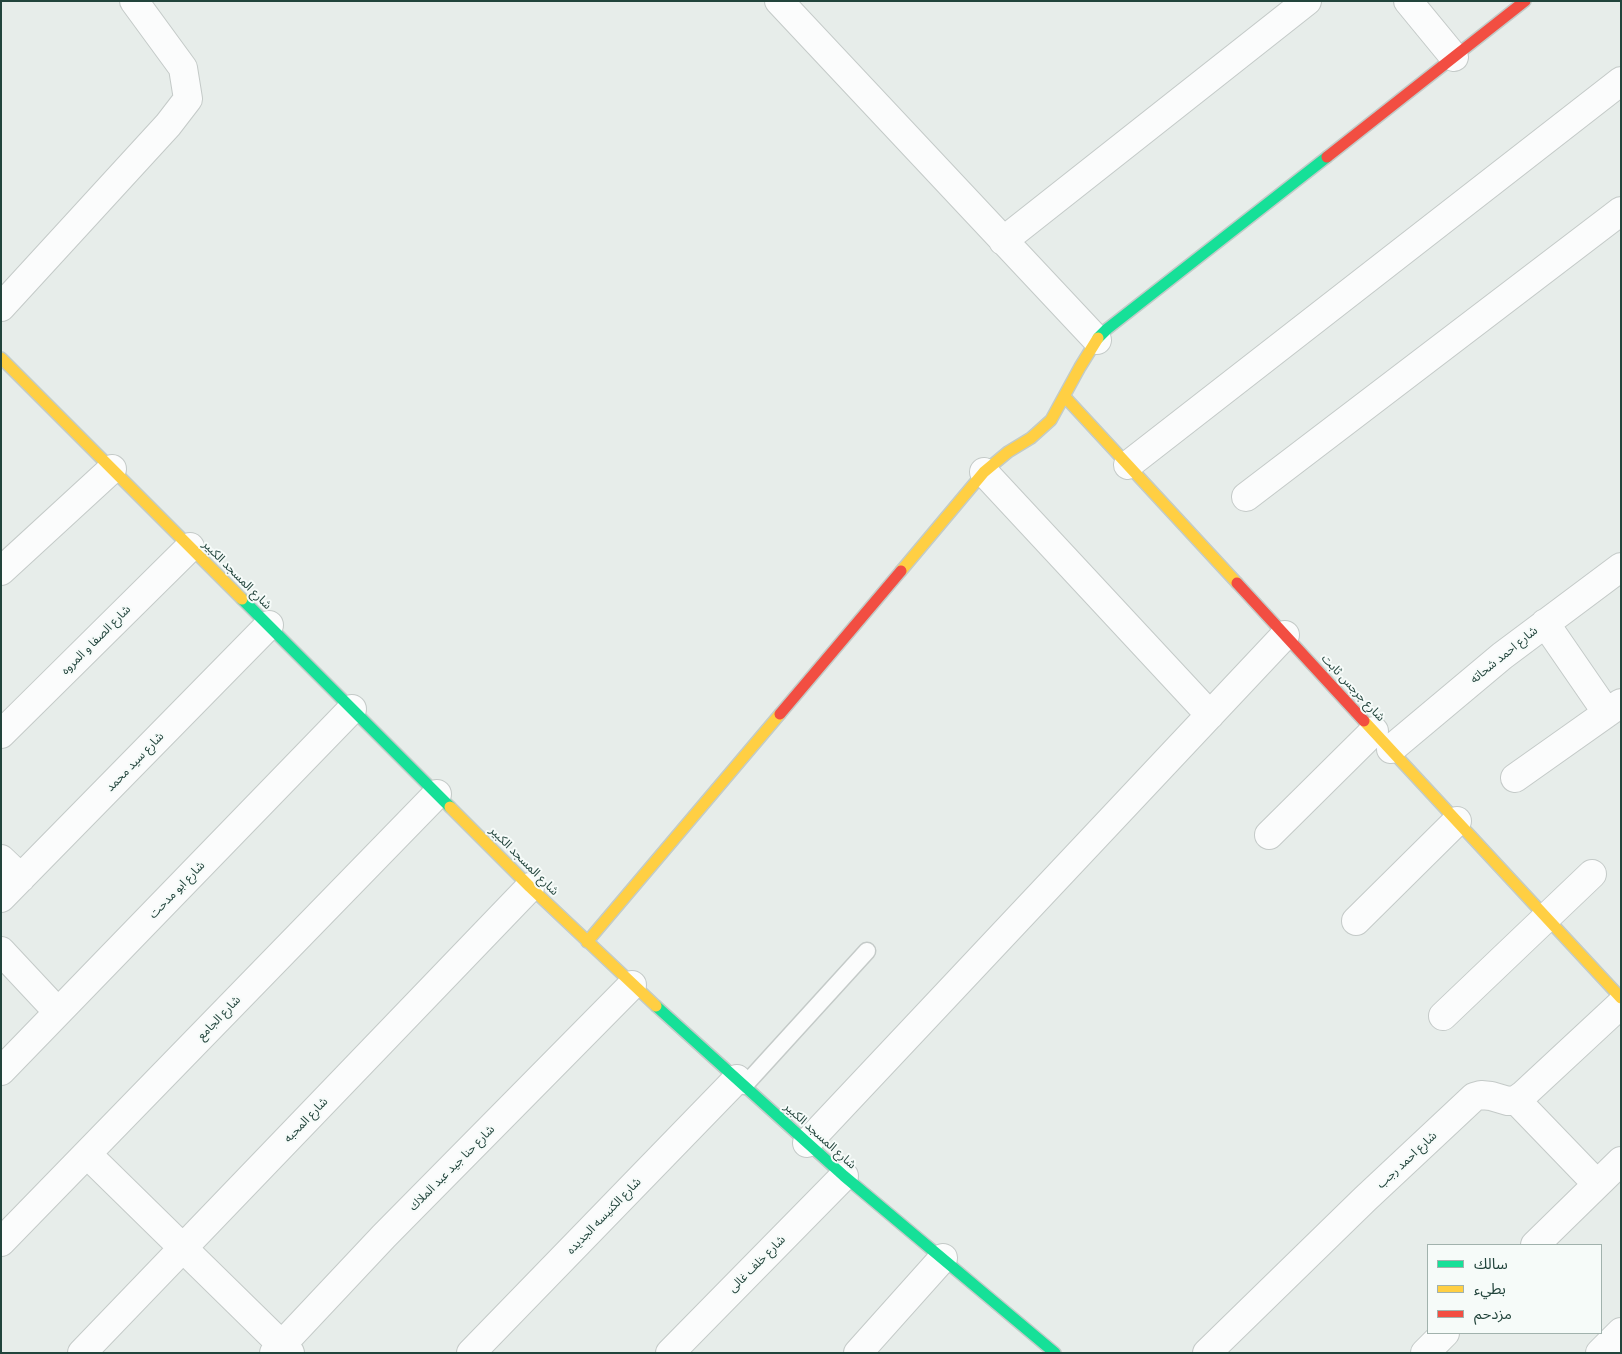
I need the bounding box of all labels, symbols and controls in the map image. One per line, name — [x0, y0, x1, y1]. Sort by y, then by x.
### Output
street label: شارع المسجد الكبير — [199, 537, 275, 613]
street label: شارع الصفا و المروه — [58, 602, 134, 678]
street label: شارع احمد شحاته — [1467, 623, 1541, 687]
street label: شارع جرجس ثابت — [1318, 652, 1388, 724]
street label: شارع سيد محمد — [103, 729, 167, 795]
street label: شارع المسجد الكبير — [486, 823, 562, 899]
street label: شارع ابو مدحت — [146, 858, 208, 922]
street label: شارع الجامع — [194, 993, 244, 1043]
street label: شارع المحبه — [281, 1095, 331, 1145]
street label: شارع المسجد الكبير — [781, 1100, 859, 1172]
street label: شارع حنا جيد عبد الملاك — [406, 1122, 498, 1214]
street label: شارع احمد رجب — [1374, 1129, 1440, 1191]
street label: شارع الكنيسه الجديده — [564, 1175, 644, 1257]
street label: شارع خلف غالى — [726, 1233, 788, 1295]
legend — [1427, 1244, 1602, 1334]
text: سالك — [1474, 1255, 1508, 1273]
text: بطيء — [1474, 1280, 1506, 1298]
text: مزدحم — [1474, 1305, 1512, 1323]

